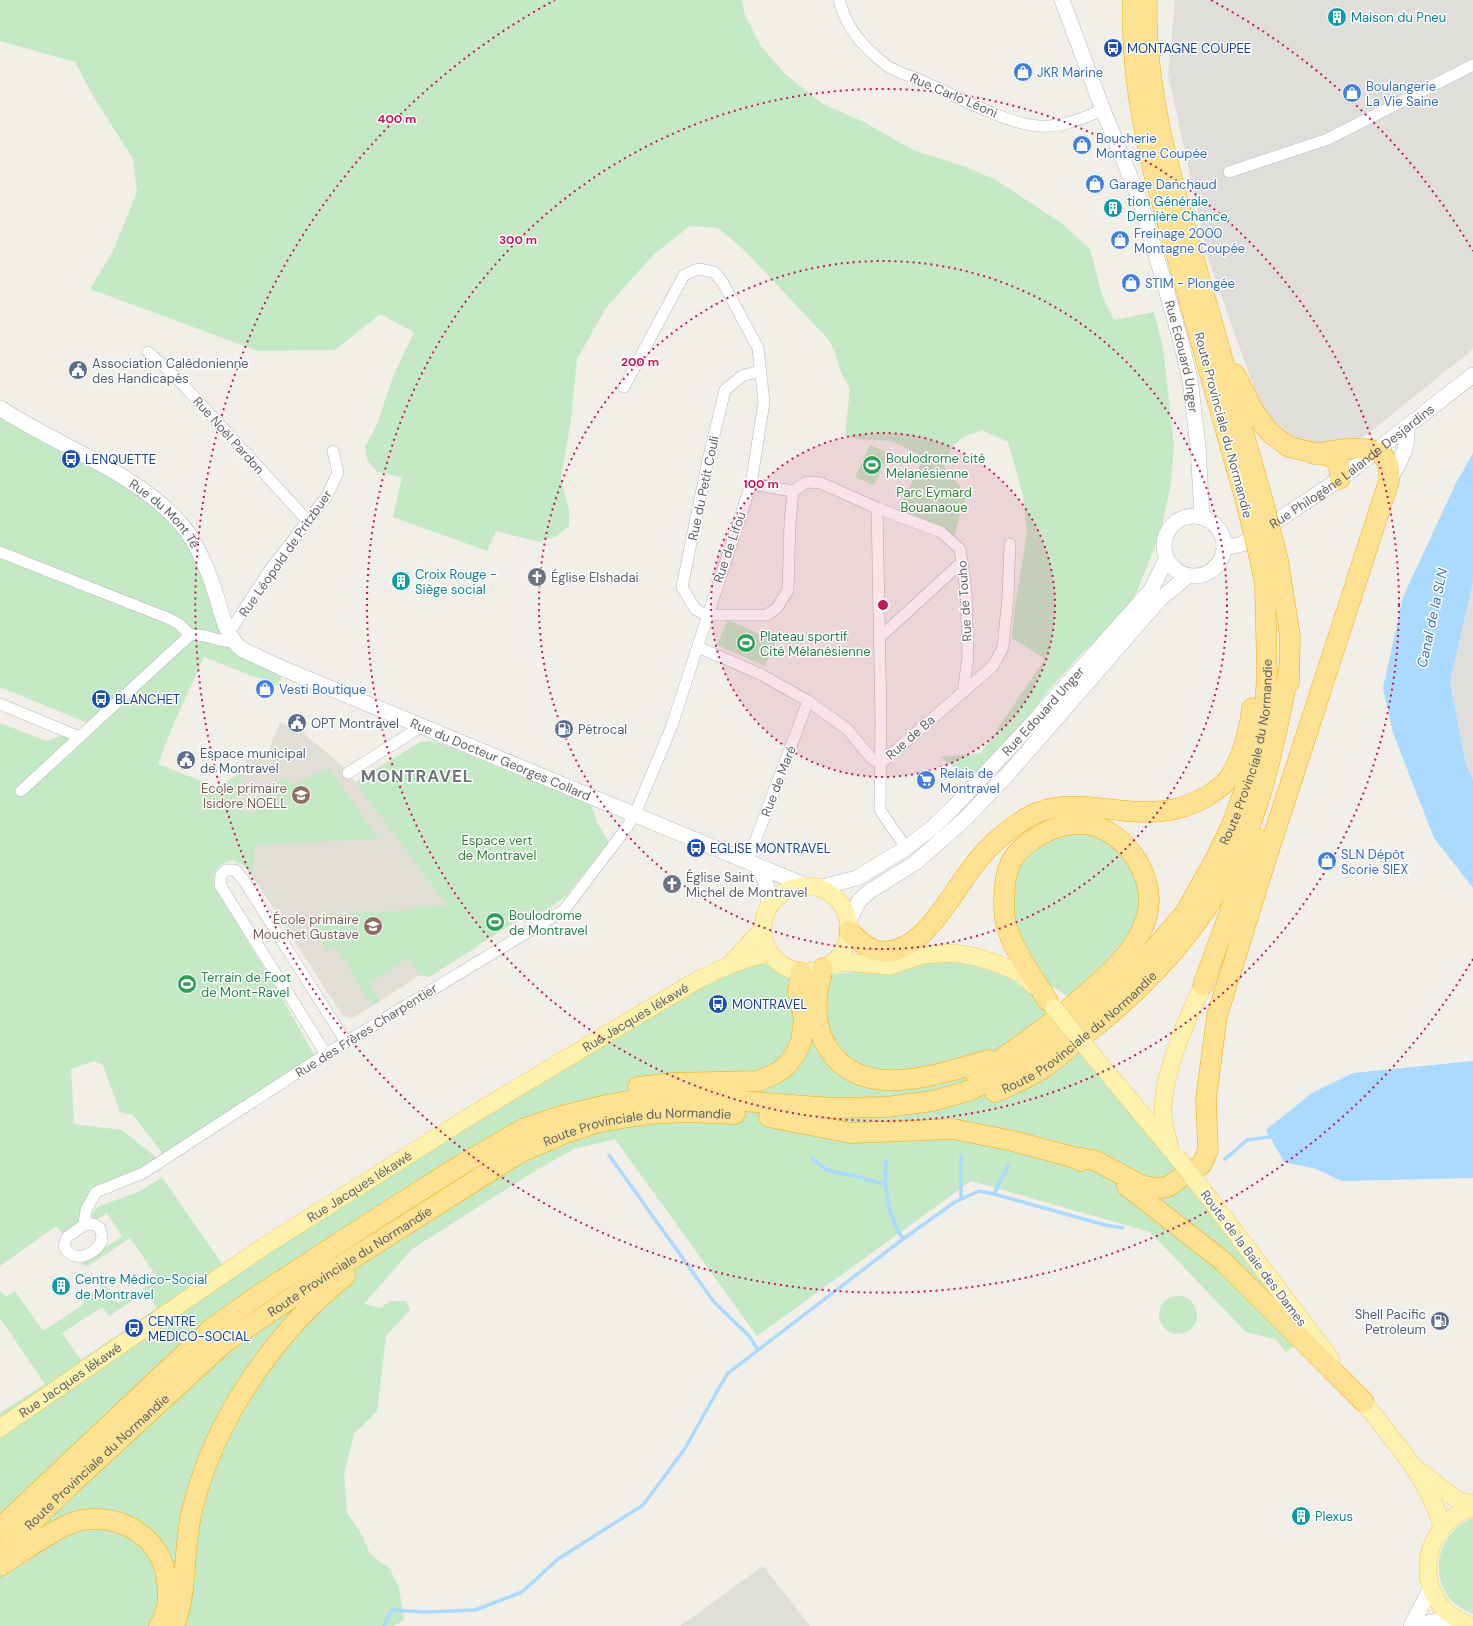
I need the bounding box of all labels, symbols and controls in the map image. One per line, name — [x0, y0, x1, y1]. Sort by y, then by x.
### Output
building icon: Maison du Pneu — [1326, 6, 1348, 28]
place label: Maison du Pneu — [1351, 9, 1446, 26]
bus stop icon: MONTAGNE COUPEE — [1102, 37, 1124, 59]
place label: MONTAGNE COUPEE — [1127, 40, 1251, 57]
shop icon: JKR Marine — [1012, 61, 1034, 83]
place label: JKR Marine — [1037, 64, 1103, 81]
street label: Rue Carlo Léoni — [907, 69, 1000, 122]
place label: Boulangerie La Vie Saine — [1366, 78, 1439, 110]
shop icon: Boulangerie La Vie Saine — [1341, 82, 1363, 104]
text: 400 m — [378, 111, 416, 127]
place label: Boucherie Montagne Coupée — [1096, 130, 1207, 162]
shop icon: Boucherie Montagne Coupée — [1071, 134, 1093, 156]
shop icon: Garage Danchaud — [1084, 173, 1106, 195]
place label: Garage Danchaud — [1109, 176, 1217, 193]
place label: tion Générale Dernière Chance — [1127, 193, 1228, 225]
building icon: tion Générale Dernière Chance — [1102, 197, 1124, 219]
place label: Freinage 2000 Montagne Coupée — [1134, 225, 1245, 257]
shop icon: Freinage 2000 Montagne Coupée — [1109, 229, 1131, 251]
text: 300 m — [499, 232, 537, 248]
shop icon: STIM - Plongée — [1120, 272, 1142, 294]
place label: STIM - Plongée — [1145, 275, 1235, 292]
street label: Rue Edouard Unger — [1161, 298, 1202, 414]
street label: Route Provinciale du Normandie — [1190, 330, 1257, 520]
text: 200 m — [621, 354, 659, 370]
place label: Association Calédonienne des Handicapés — [92, 355, 249, 387]
public building icon: Association Calédonienne des Handicapés — [67, 359, 89, 381]
street label: Rue Noël Pardon — [189, 393, 268, 478]
street label: Rue Philogène Lalande Desjardins — [1266, 400, 1438, 533]
street label: Rue du Petit Couli — [684, 434, 723, 542]
bus stop icon: LENQUETTE — [60, 448, 82, 470]
place label: Boulodrome cité Melanésienne — [886, 450, 985, 482]
place label: LENQUETTE — [85, 451, 156, 468]
sports icon: Boulodrome cité Melanésienne — [861, 454, 883, 476]
street label: Rue du Mont Té — [126, 475, 203, 551]
text: 100 m — [743, 476, 779, 492]
park label: Parc Eymard Bouanaoue — [896, 484, 972, 516]
street label: Rue Léopold de Pritzbuer — [235, 486, 336, 620]
street label: Rue de Lifou — [709, 509, 750, 585]
street label: Rue de Touho — [953, 559, 976, 642]
place label: Croix Rouge - Siège social — [415, 566, 497, 598]
church icon: Église Elshadai — [526, 566, 548, 588]
water label: Canal de la SLN — [1413, 566, 1451, 669]
place label: Église Elshadai — [551, 568, 639, 586]
building icon: Croix Rouge - Siège social — [390, 570, 412, 592]
centre of rings — [876, 598, 890, 612]
place label: Plateau sportif Cité Mélanésienne — [760, 628, 871, 660]
sports icon: Plateau sportif Cité Mélanésienne — [735, 632, 757, 654]
street label: Route Provinciale du Normandie — [1215, 659, 1276, 848]
street label: Rue Edouard Unger — [998, 663, 1088, 759]
shop icon: Vesti Boutique — [254, 678, 276, 700]
place label: Vesti Boutique — [279, 681, 366, 698]
bus stop icon: BLANCHET — [90, 688, 112, 710]
place label: BLANCHET — [115, 691, 180, 708]
street label: Rue de Ba — [882, 711, 939, 763]
public building icon: OPT Montravel — [286, 712, 308, 734]
street label: Rue du Docteur Georges Collard — [408, 714, 593, 804]
place label: OPT Montravel — [311, 715, 399, 732]
fuel station icon: Pétrocal — [553, 718, 575, 740]
place label: Pétrocal — [578, 721, 627, 738]
street label: Rue de Maré — [757, 743, 800, 819]
place label: Espace municipal de Montravel — [200, 745, 306, 777]
public building icon: Espace municipal de Montravel — [175, 749, 197, 771]
district label: MONTRAVEL — [361, 765, 473, 787]
place label: Relais de Montravel — [940, 765, 1000, 797]
supermarket icon: Relais de Montravel — [915, 769, 937, 791]
place label: Ecole primaire Isidore NOELL — [201, 780, 287, 812]
school or university icon: Ecole primaire Isidore NOELL — [290, 784, 312, 806]
park label: Espace vert de Montravel — [458, 832, 536, 864]
bus stop icon: EGLISE MONTRAVEL — [685, 837, 707, 859]
place label: EGLISE MONTRAVEL — [710, 840, 831, 857]
place label: SLN Dépôt Scorie SIEX — [1341, 846, 1408, 878]
shop icon: SLN Dépôt Scorie SIEX — [1316, 850, 1338, 872]
place label: Église Saint Michel de Montravel — [686, 868, 807, 901]
church icon: Église Saint Michel de Montravel — [661, 873, 683, 895]
place label: Boulodrome de Montravel — [509, 907, 588, 939]
place label: École primaire Mouchet Gustave — [253, 910, 359, 943]
sports icon: Boulodrome de Montravel — [484, 911, 506, 933]
school or university icon: École primaire Mouchet Gustave — [362, 915, 384, 937]
street label: Route Provinciale du Normandie — [999, 967, 1160, 1097]
place label: Terrain de Foot de Mont-Ravel — [201, 969, 291, 1001]
sports icon: Terrain de Foot de Mont-Ravel — [176, 973, 198, 995]
street label: Rue Jacques Iékawé — [579, 979, 692, 1056]
street label: Rue des Frères Charpentier — [292, 980, 441, 1081]
bus stop icon: MONTRAVEL — [707, 993, 729, 1015]
place label: MONTRAVEL — [732, 996, 807, 1013]
street label: Route Provinciale du Normandie — [541, 1104, 732, 1150]
street label: Rue Jacques Iékawé — [304, 1147, 415, 1226]
street label: Route de la Baie des Dames — [1197, 1187, 1311, 1330]
street label: Route Provinciale du Normandie — [264, 1202, 435, 1321]
place label: Centre Médico-Social de Montravel — [75, 1271, 207, 1303]
building icon: Centre Médico-Social de Montravel — [50, 1275, 72, 1297]
place label: Shell Pacific Petroleum — [1355, 1306, 1426, 1338]
fuel station icon: Shell Pacific Petroleum — [1429, 1310, 1451, 1332]
place label: CENTRE MEDICO-SOCIAL — [148, 1313, 250, 1345]
bus stop icon: CENTRE MEDICO-SOCIAL — [123, 1317, 145, 1339]
street label: Rue Jacques Iékawé — [16, 1339, 125, 1422]
street label: Route Provinciale du Normandie — [21, 1390, 173, 1534]
building icon: Plexus — [1290, 1505, 1312, 1527]
place label: Plexus — [1315, 1508, 1353, 1525]

